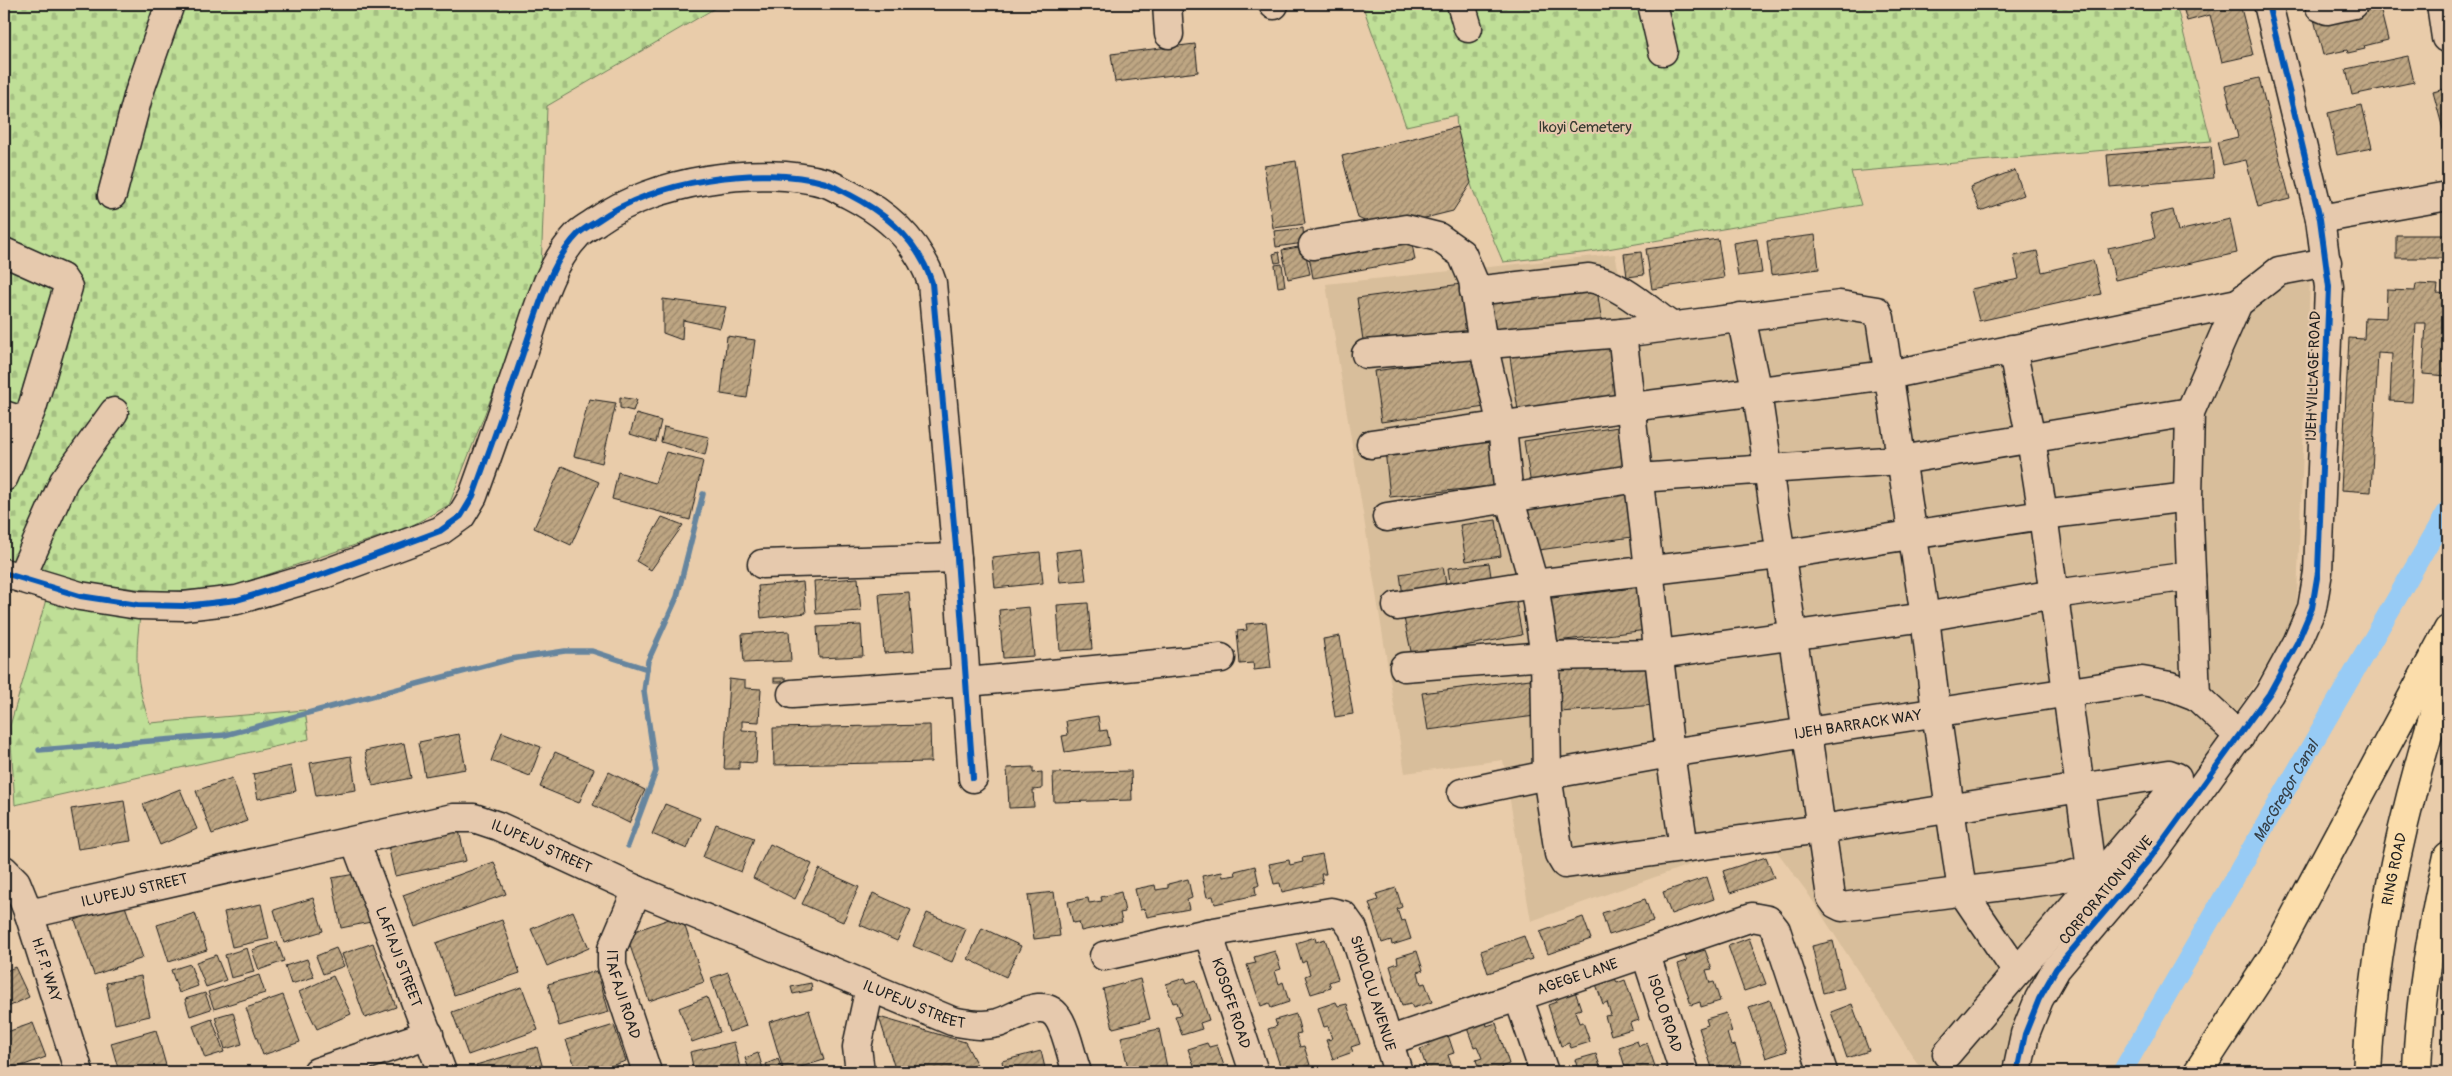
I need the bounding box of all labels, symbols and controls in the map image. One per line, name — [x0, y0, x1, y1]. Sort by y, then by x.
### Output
park label: Ikoyi Cemetery — [1538, 118, 1632, 137]
street label: IJEH VILLAGE ROAD — [2302, 311, 2325, 441]
street label: IJEH BARRACK WAY — [1793, 706, 1924, 744]
water label: MacGregor Canal — [2249, 735, 2324, 846]
street label: ILUPEJU STREET — [489, 815, 595, 878]
street label: RING ROAD — [2378, 831, 2412, 907]
street label: CORPORATION DRIVE — [2055, 832, 2158, 949]
street label: ILUPEJU STREET — [79, 869, 190, 912]
street label: LAFIAJI STREET — [371, 904, 426, 1010]
street label: SHOLOLU AVENUE — [1346, 933, 1400, 1054]
street label: H.F.P. WAY — [27, 935, 65, 1005]
street label: ITAFAJI ROAD — [601, 950, 644, 1042]
street label: AGEGE LANE — [1534, 954, 1621, 1000]
street label: KOSOFE ROAD — [1207, 956, 1255, 1051]
street label: ISOLO ROAD — [1643, 972, 1686, 1055]
street label: ILUPEJU STREET — [860, 976, 967, 1033]

